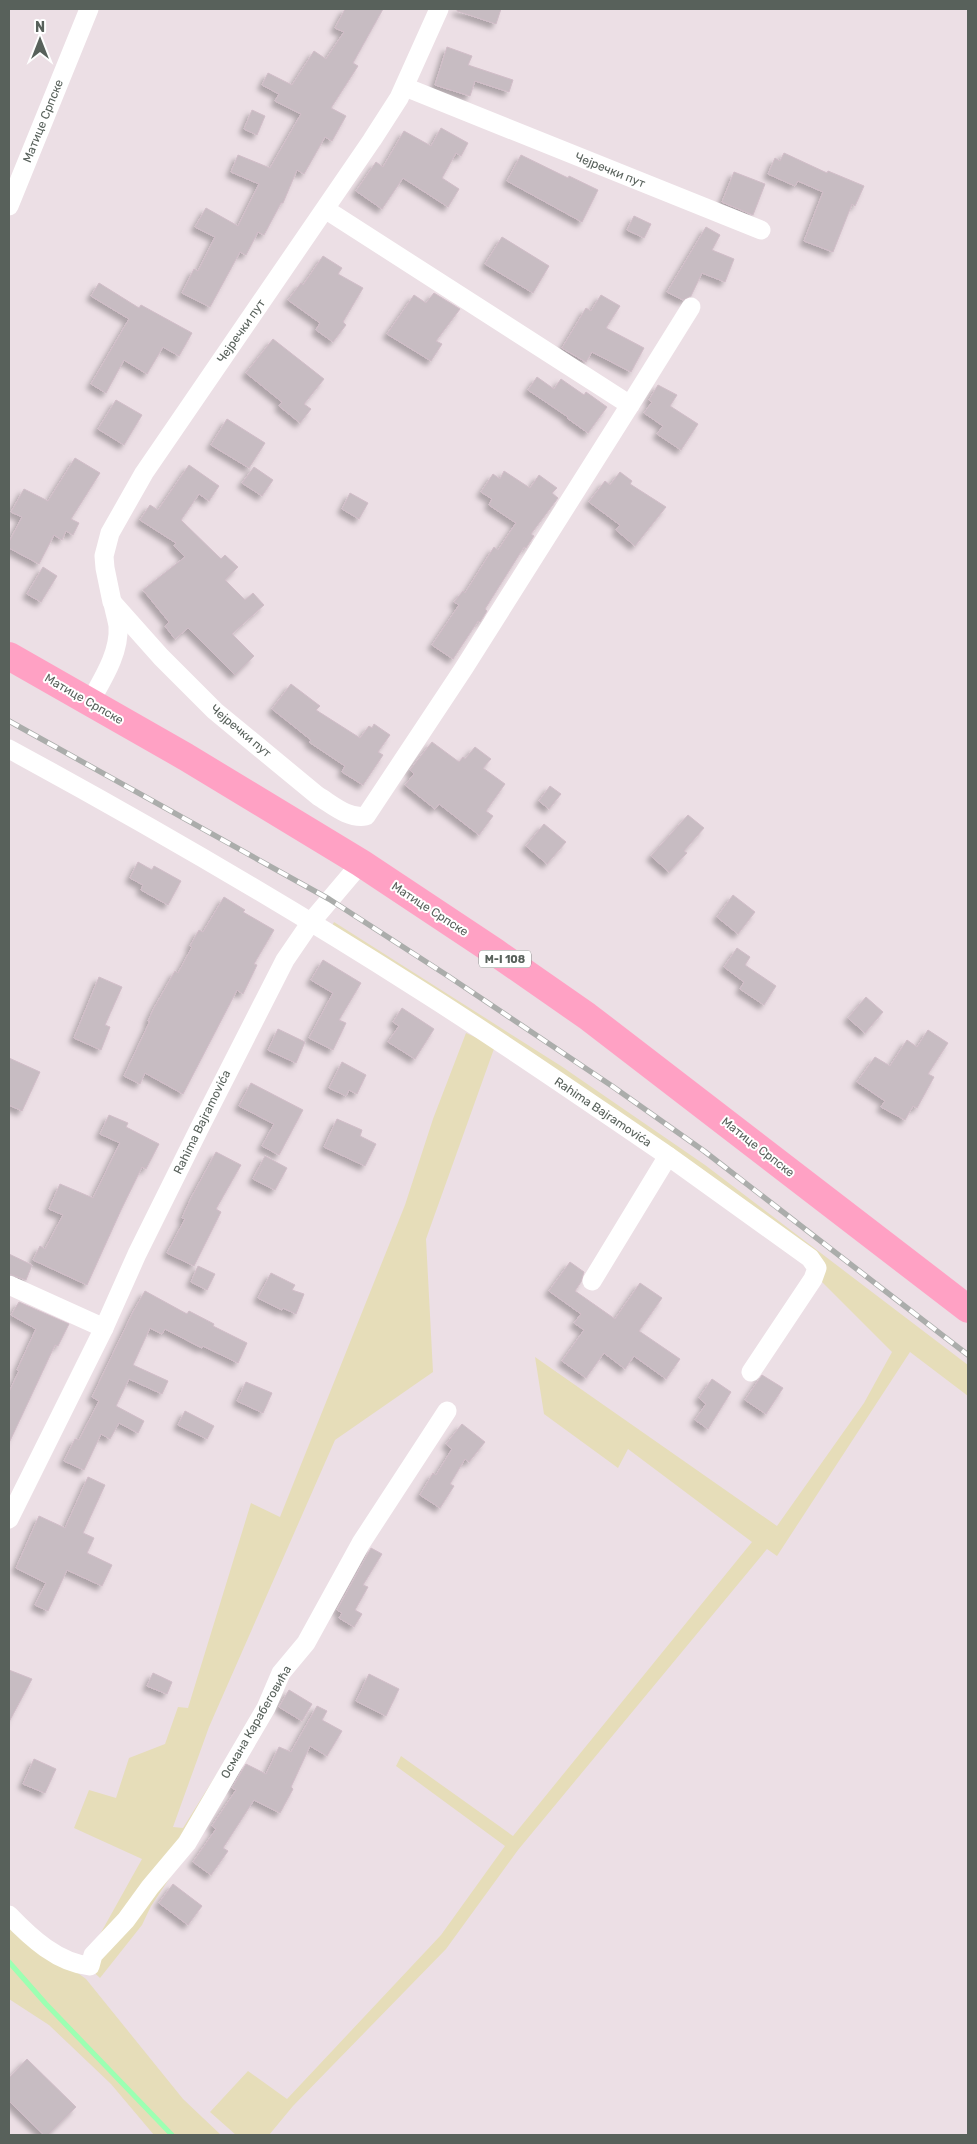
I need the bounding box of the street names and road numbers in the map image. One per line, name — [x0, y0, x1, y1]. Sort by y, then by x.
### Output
street label: Матице Српске — [20, 77, 66, 165]
street label: Чејречки пут — [573, 150, 647, 190]
street label: Чејречки пут — [214, 296, 268, 366]
street label: Матице Српске — [42, 671, 126, 727]
street label: Чејречки пут — [208, 702, 274, 760]
street label: Матице Српске — [389, 879, 471, 939]
road number: M-I 108 — [479, 951, 531, 968]
street label: Rahima Bajramovića — [171, 1068, 233, 1176]
street label: Rahima Bajramovića — [552, 1074, 654, 1150]
street label: Матице Српске — [719, 1114, 797, 1180]
street label: Османа Карабеговића — [218, 1663, 294, 1781]

